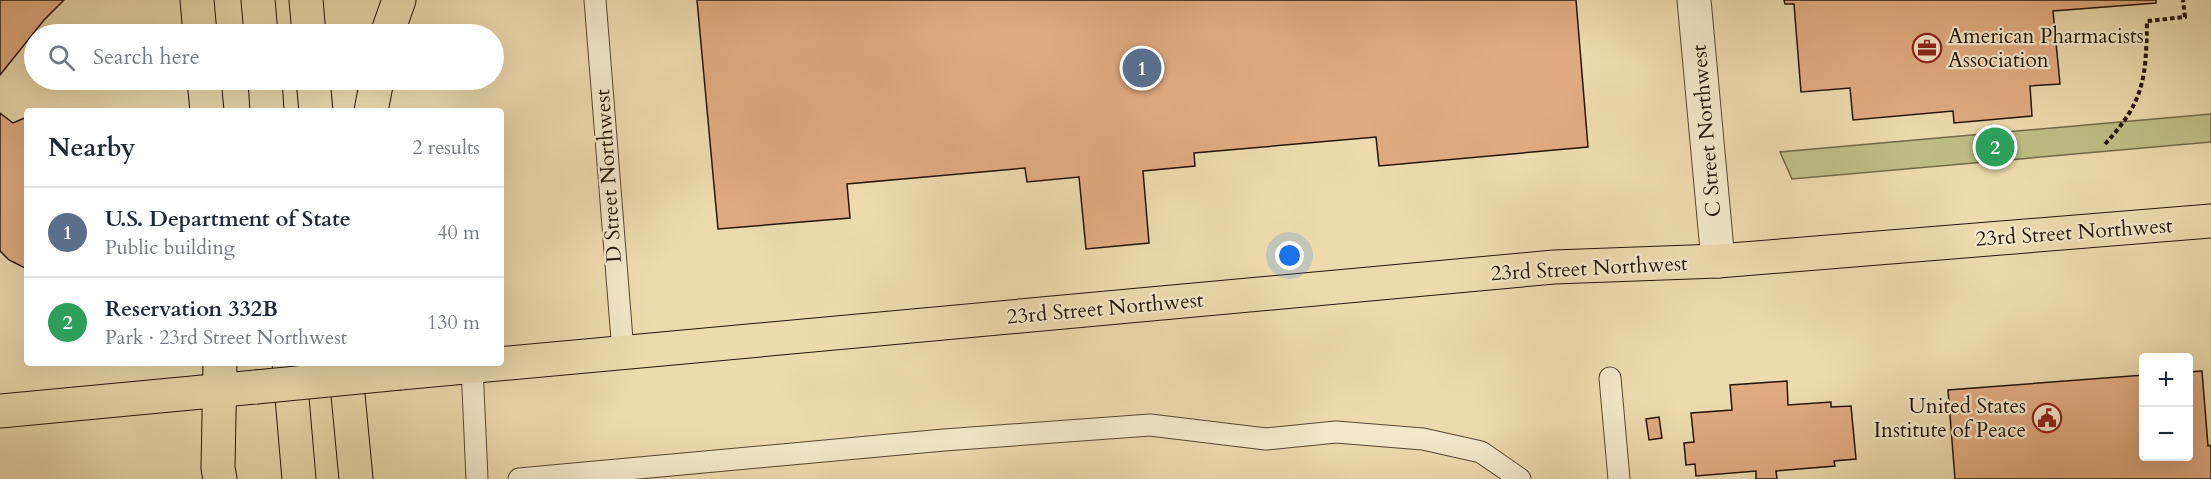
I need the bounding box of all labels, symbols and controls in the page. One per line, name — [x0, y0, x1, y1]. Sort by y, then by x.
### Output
place label: American Pharmacists Association — [1948, 22, 2144, 75]
search box — [24, 24, 504, 90]
office icon: American Pharmacists Association — [1911, 32, 1943, 64]
icon: search — [45, 41, 78, 74]
text: Search here — [93, 42, 200, 72]
street label: C Street Northwest — [1684, 43, 1728, 218]
pin: 1 — [1122, 46, 1162, 90]
street label: D Street Northwest — [588, 88, 629, 264]
pin: 2 — [1976, 124, 2014, 170]
text: Nearby — [48, 130, 136, 165]
text: 2 results — [412, 134, 480, 161]
text: U.S. Department of State — [105, 204, 351, 234]
street label: 23rd Street Northwest — [1975, 211, 2174, 254]
text: 1 — [62, 219, 73, 246]
text: 40 m — [437, 219, 480, 246]
text: Public building — [105, 234, 235, 261]
your location — [1275, 241, 1304, 270]
street label: 23rd Street Northwest — [1490, 249, 1689, 288]
street label: 23rd Street Northwest — [1006, 285, 1205, 332]
text: Reservation 332B — [105, 294, 278, 324]
text: 2 — [62, 309, 73, 336]
text: 130 m — [427, 309, 480, 336]
text: Park · 23rd Street Northwest — [105, 324, 347, 351]
map controls — [2139, 353, 2193, 461]
button: + — [2139, 353, 2193, 407]
place label: United States Institute of Peace — [1874, 392, 2026, 445]
public building icon: United States Institute of Peace — [2031, 402, 2063, 434]
button: − — [2139, 407, 2193, 461]

